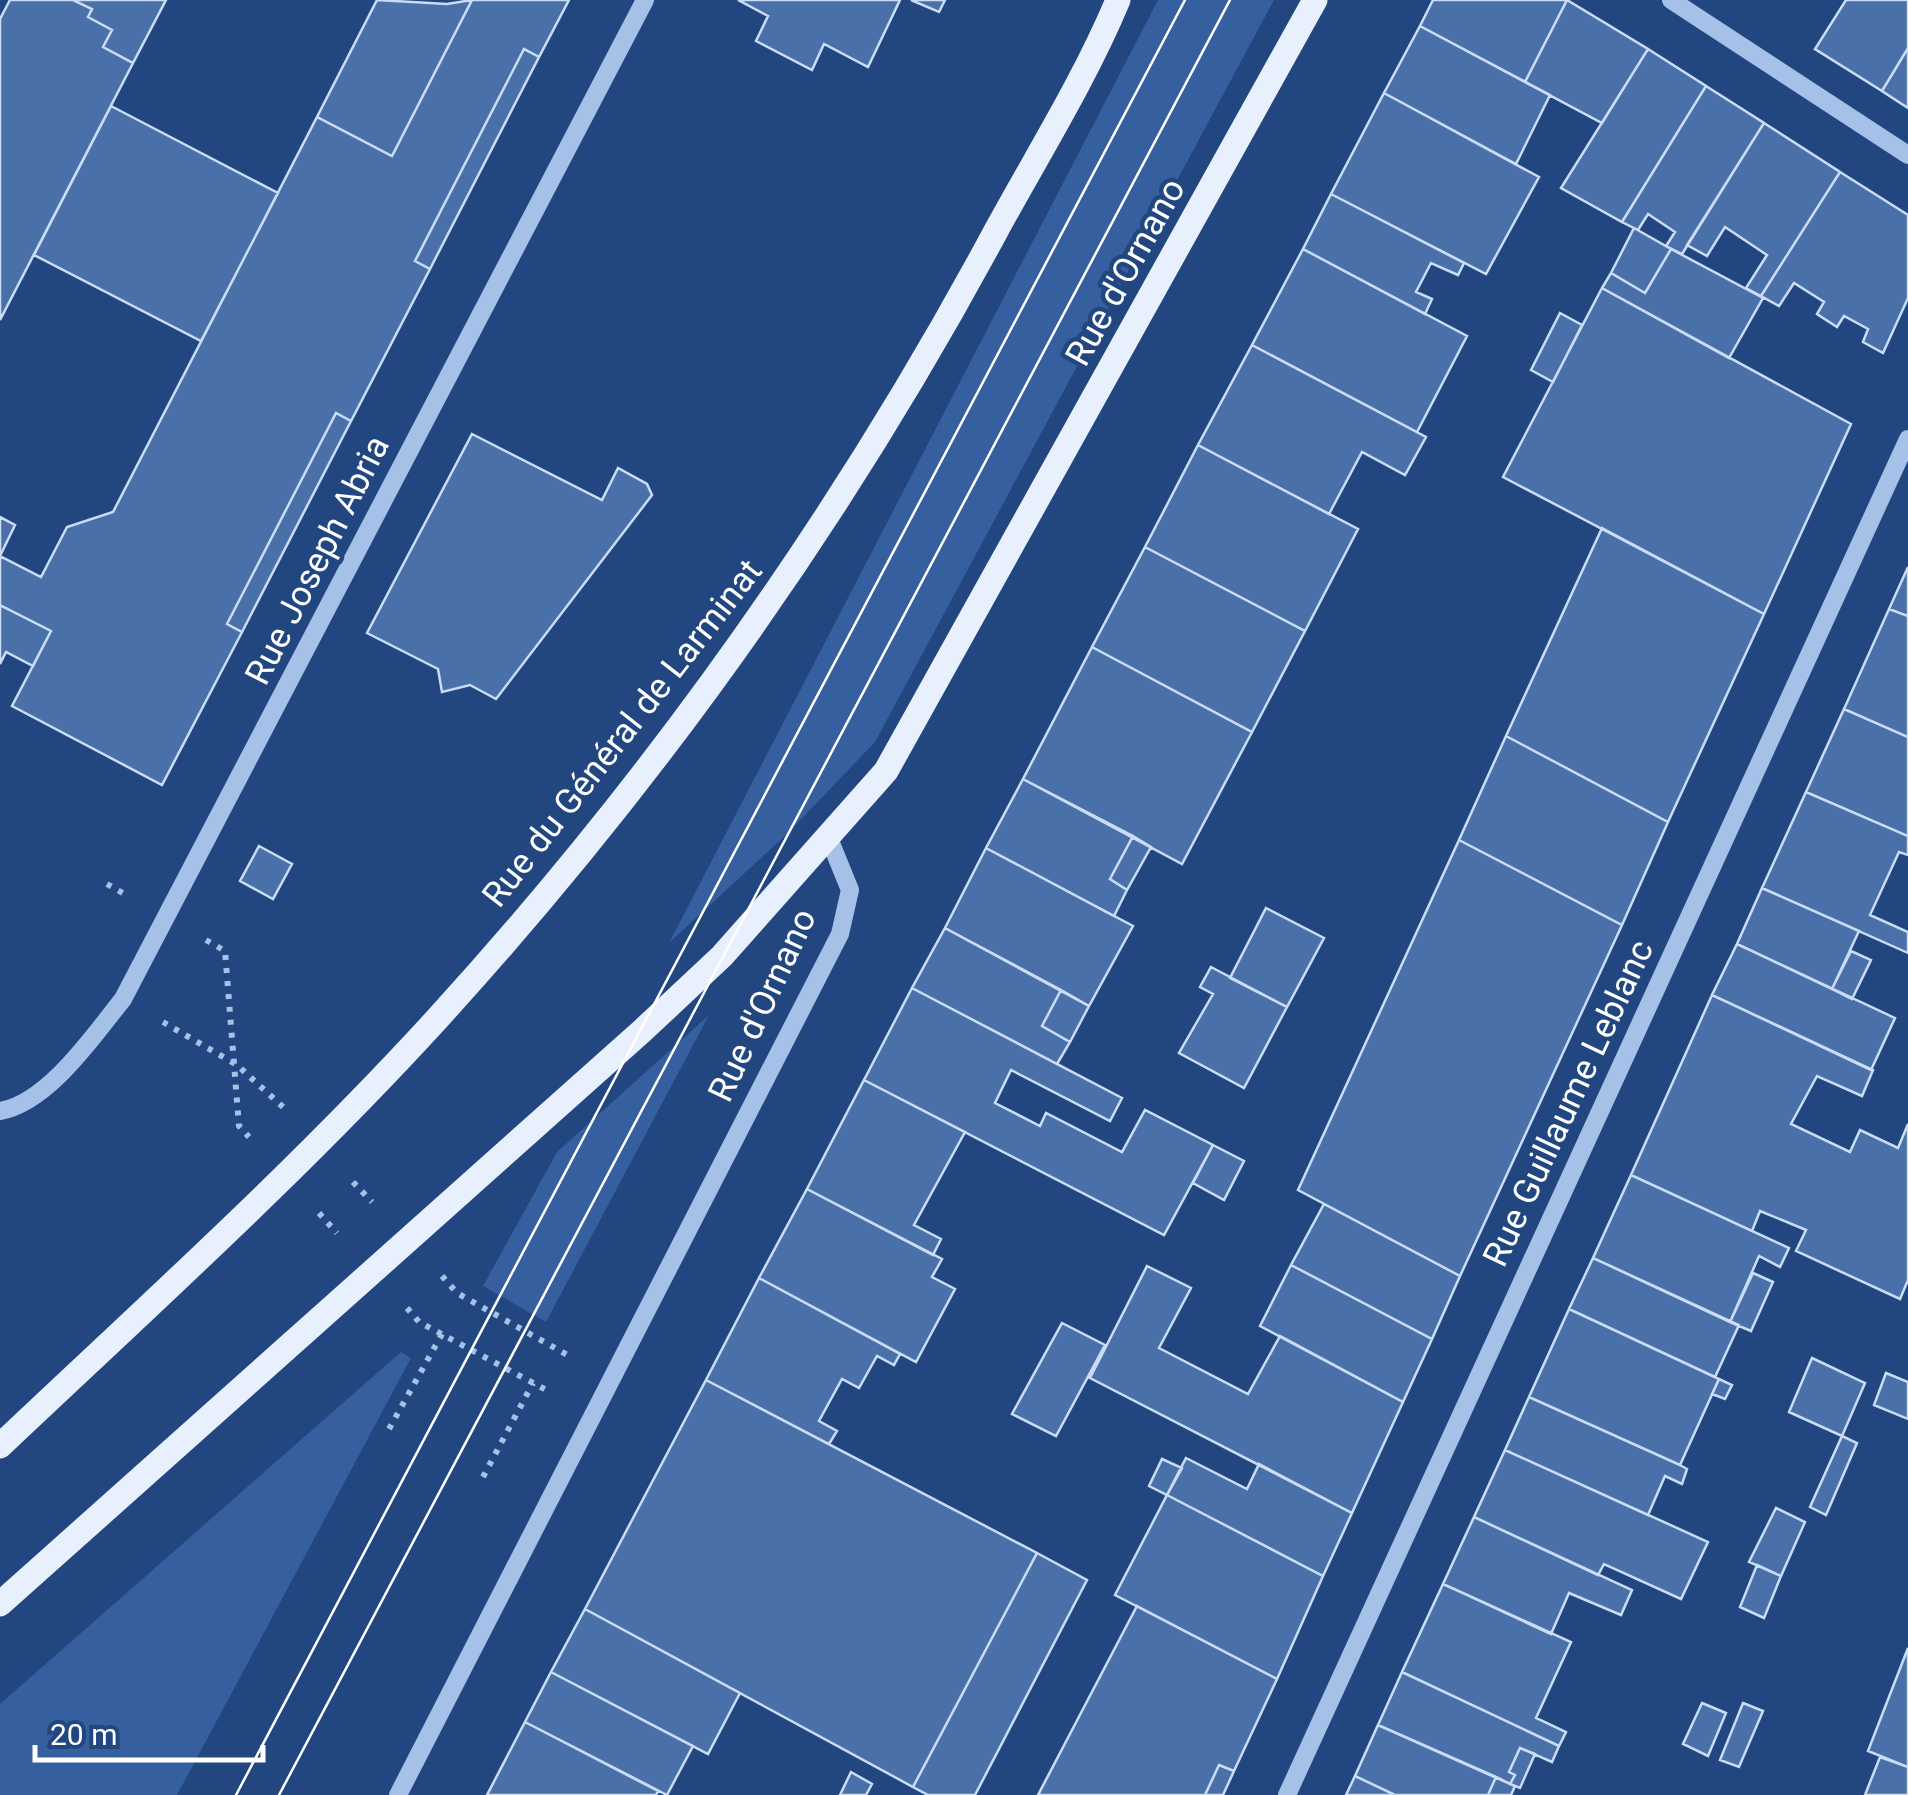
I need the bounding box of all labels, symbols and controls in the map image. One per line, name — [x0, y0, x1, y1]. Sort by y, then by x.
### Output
street label: Rue d'Ornano — [1057, 172, 1194, 373]
street label: Rue Joseph Abria — [237, 429, 398, 691]
street label: Rue du Général de Larminat — [474, 552, 771, 915]
street label: Rue d'Ornano — [700, 902, 825, 1108]
street label: Rue Guillaume Leblanc — [1475, 934, 1662, 1273]
scale bar — [35, 1700, 262, 1762]
text: 20 m — [50, 1717, 117, 1752]

